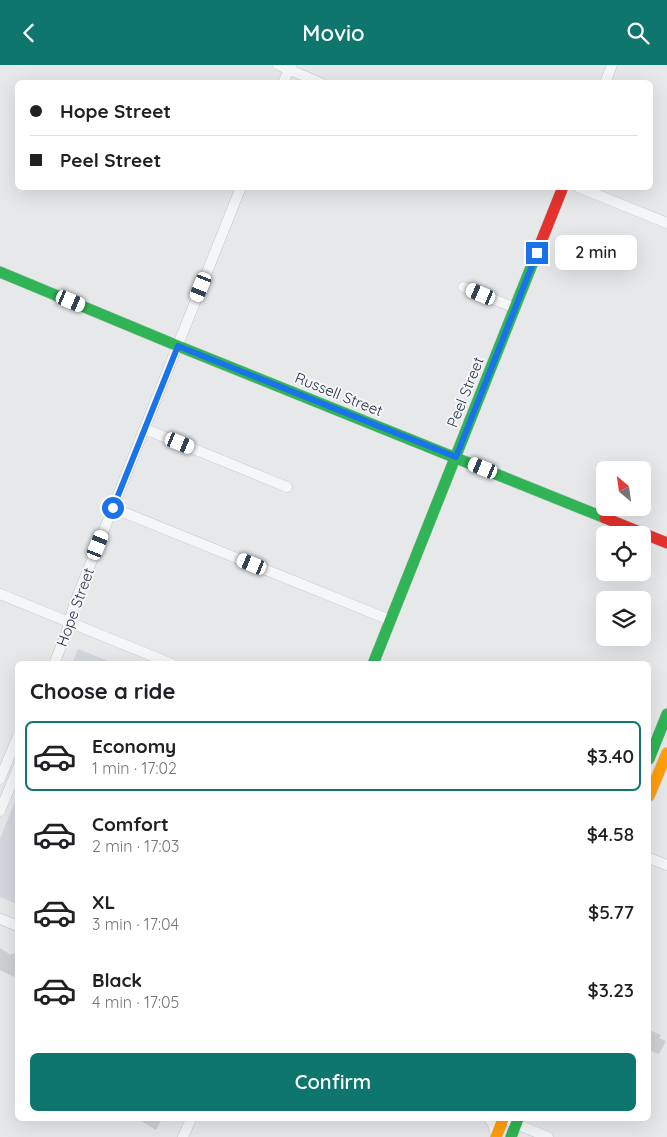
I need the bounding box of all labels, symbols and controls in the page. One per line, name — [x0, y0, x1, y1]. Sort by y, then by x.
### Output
icon: back — [15, 19, 43, 47]
text: Movio — [302, 19, 365, 47]
icon: search — [624, 19, 652, 47]
text: Hope Street — [60, 99, 171, 123]
text: Peel Street — [60, 148, 161, 172]
callout: 2 min — [554, 235, 637, 271]
route end — [526, 242, 548, 264]
text: 2 min — [575, 242, 617, 262]
car — [188, 270, 213, 304]
car — [464, 281, 497, 307]
car — [54, 288, 87, 314]
street label: Peel Street — [442, 354, 488, 430]
street label: Russell Street — [292, 368, 386, 420]
car — [163, 430, 196, 456]
car — [466, 455, 499, 481]
north arrow — [596, 461, 651, 516]
map controls — [596, 461, 651, 646]
route start — [102, 497, 124, 519]
button: locate — [596, 526, 651, 581]
car — [85, 528, 110, 562]
car — [235, 551, 268, 577]
street label: Hope Street — [52, 565, 98, 649]
button: layers — [596, 591, 651, 646]
text: Choose a ride — [30, 677, 175, 705]
icon: car — [32, 734, 77, 779]
text: Economy — [92, 734, 176, 758]
text: $3.40 — [587, 744, 634, 768]
text: 1 min · 17:02 — [92, 758, 177, 778]
icon: car — [32, 812, 77, 857]
text: Comfort — [92, 812, 169, 836]
text: $4.58 — [587, 822, 634, 846]
text: 2 min · 17:03 — [92, 836, 179, 856]
icon: car — [32, 890, 77, 935]
text: XL — [92, 890, 115, 914]
text: $5.77 — [588, 900, 634, 924]
text: 3 min · 17:04 — [92, 914, 179, 934]
icon: car — [32, 968, 77, 1013]
text: Black — [92, 968, 142, 992]
text: $3.23 — [588, 978, 634, 1002]
text: 4 min · 17:05 — [92, 992, 179, 1012]
button: Confirm — [30, 1053, 636, 1111]

